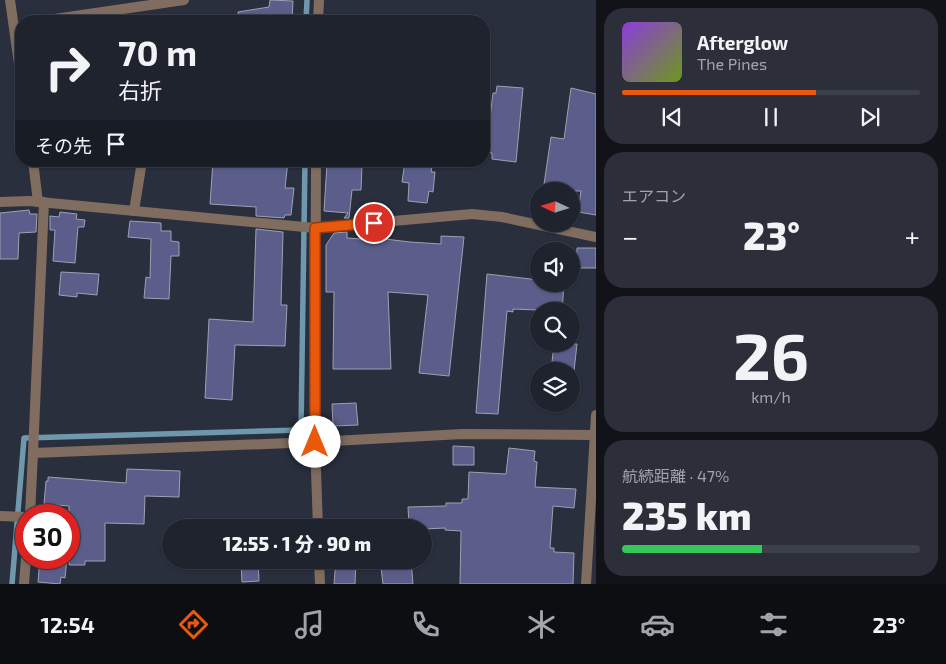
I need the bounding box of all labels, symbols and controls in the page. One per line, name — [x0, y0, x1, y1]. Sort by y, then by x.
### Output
text: 70 m — [118, 31, 197, 73]
text: Afterglow — [697, 31, 788, 54]
icon: right — [35, 35, 100, 100]
text: The Pines — [697, 54, 767, 73]
text: 右折 — [118, 77, 162, 103]
icon: previous — [658, 103, 686, 131]
icon: pause — [757, 103, 785, 131]
icon: next — [856, 103, 884, 131]
icon: arrive — [102, 130, 130, 158]
text: その先 — [35, 134, 92, 157]
north arrow — [530, 182, 580, 232]
map controls — [530, 182, 580, 412]
text: エアコン — [622, 186, 686, 205]
pin — [353, 202, 395, 244]
icon: arrive — [360, 209, 388, 237]
text: 23° — [743, 212, 800, 258]
text: − — [622, 219, 638, 253]
text: + — [905, 219, 920, 253]
button: sound — [530, 242, 580, 292]
button: search — [530, 302, 580, 352]
text: 26 — [733, 315, 809, 393]
button: layers — [530, 362, 580, 412]
text: km/h — [751, 387, 791, 406]
position arrow — [288, 415, 340, 467]
text: 航続距離 · 47% — [622, 466, 729, 485]
text: 235 km — [622, 492, 751, 538]
speed limit sign: 30 — [15, 504, 80, 569]
text: 12:55 · 1 分 · 90 m — [223, 532, 371, 555]
icon: directions — [176, 607, 211, 642]
icon: music — [292, 607, 327, 642]
icon: phone — [408, 607, 443, 642]
icon: climate — [524, 607, 559, 642]
icon: car — [640, 607, 675, 642]
icon: filters — [756, 607, 791, 642]
text: 12:54 — [41, 611, 95, 637]
text: 23° — [873, 611, 905, 637]

